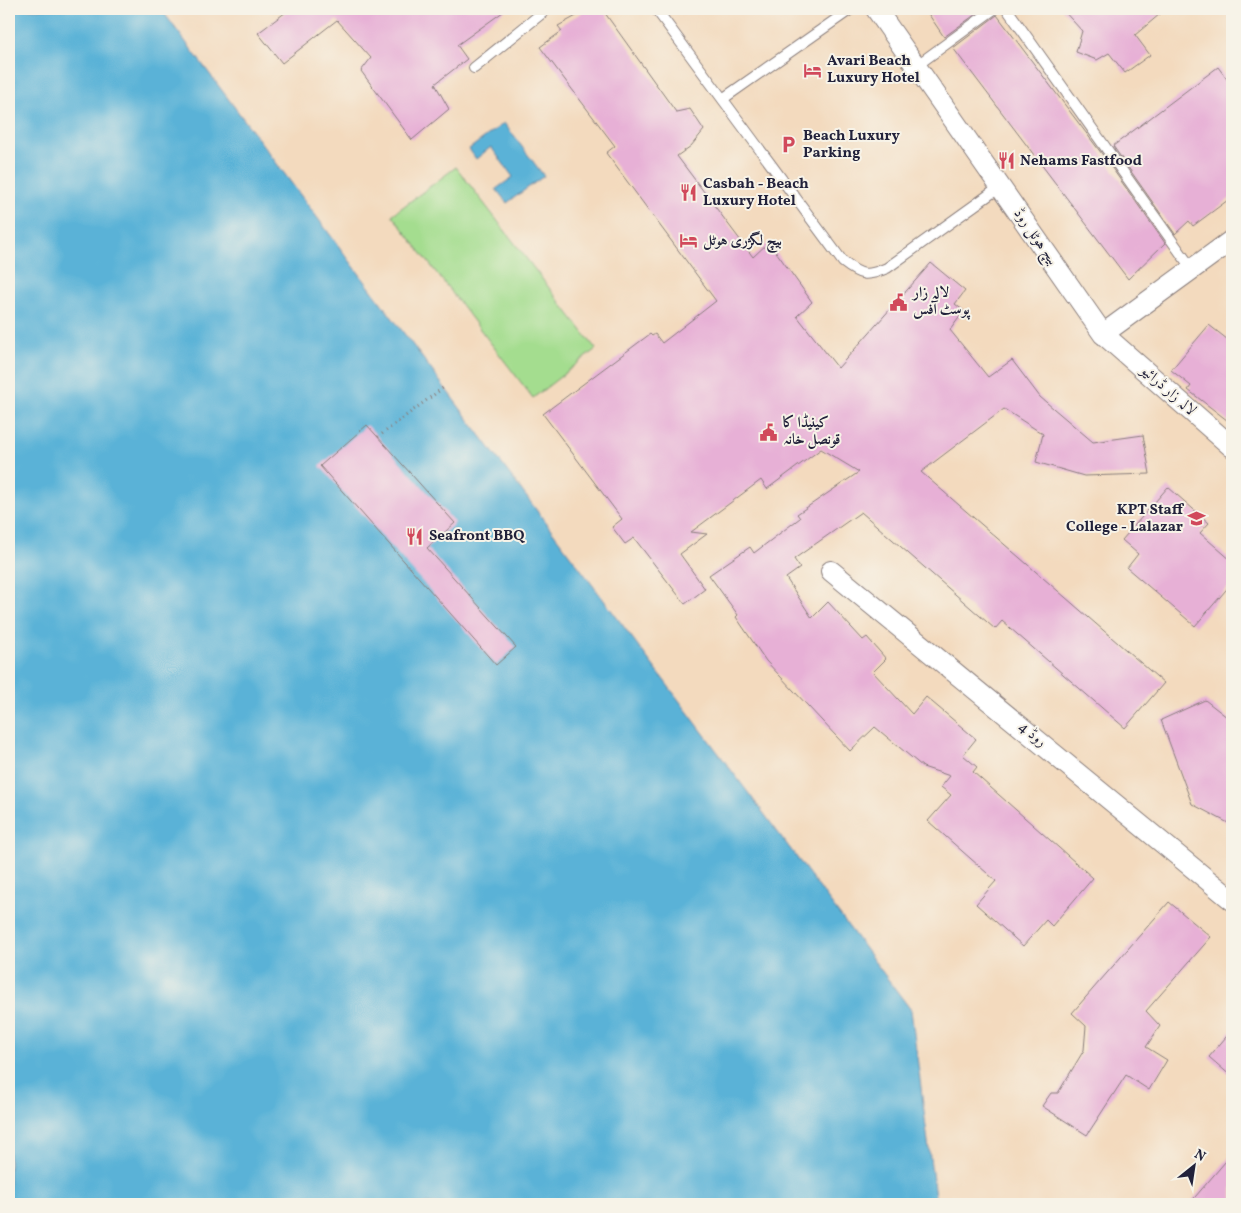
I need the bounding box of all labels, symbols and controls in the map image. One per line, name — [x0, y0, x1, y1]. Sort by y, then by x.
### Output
place label: Avari Beach Luxury Hotel — [827, 51, 920, 89]
hotel icon: Avari Beach Luxury Hotel — [803, 60, 823, 80]
place label: Beach Luxury Parking — [803, 126, 900, 164]
parking icon: Beach Luxury Parking — [779, 135, 799, 155]
restaurant icon: Nehams Fastfood — [996, 151, 1016, 171]
place label: Nehams Fastfood — [1020, 151, 1142, 172]
place label: Casbah - Beach Luxury Hotel — [703, 174, 809, 212]
restaurant icon: Casbah - Beach Luxury Hotel — [679, 183, 699, 203]
street label: بیچ ہوٹل روڈ — [1006, 204, 1062, 271]
hotel icon: بیچ لگژری ہوٹل — [679, 231, 699, 251]
place label: بیچ لگژری ہوٹل — [703, 231, 782, 254]
place label: لالہ زار پوسٹ آفس — [911, 283, 971, 321]
public building icon: لالہ زار پوسٹ آفس — [889, 292, 909, 312]
street label: لالہ زار ڈرائیو — [1134, 360, 1200, 421]
place label: کینیڈا کا قونصل خانہ — [783, 413, 840, 451]
public building icon: کینیڈا کا قونصل خانہ — [759, 422, 779, 442]
place label: KPT Staff College - Lalazar — [1066, 500, 1185, 538]
school or university icon: KPT Staff College - Lalazar — [1187, 509, 1207, 529]
restaurant icon: Seafront BBQ — [405, 526, 425, 546]
place label: Seafront BBQ — [429, 526, 525, 547]
street label: روڈ 4 — [1013, 717, 1051, 753]
north arrow — [1168, 1140, 1218, 1190]
text: N — [1191, 1145, 1209, 1167]

